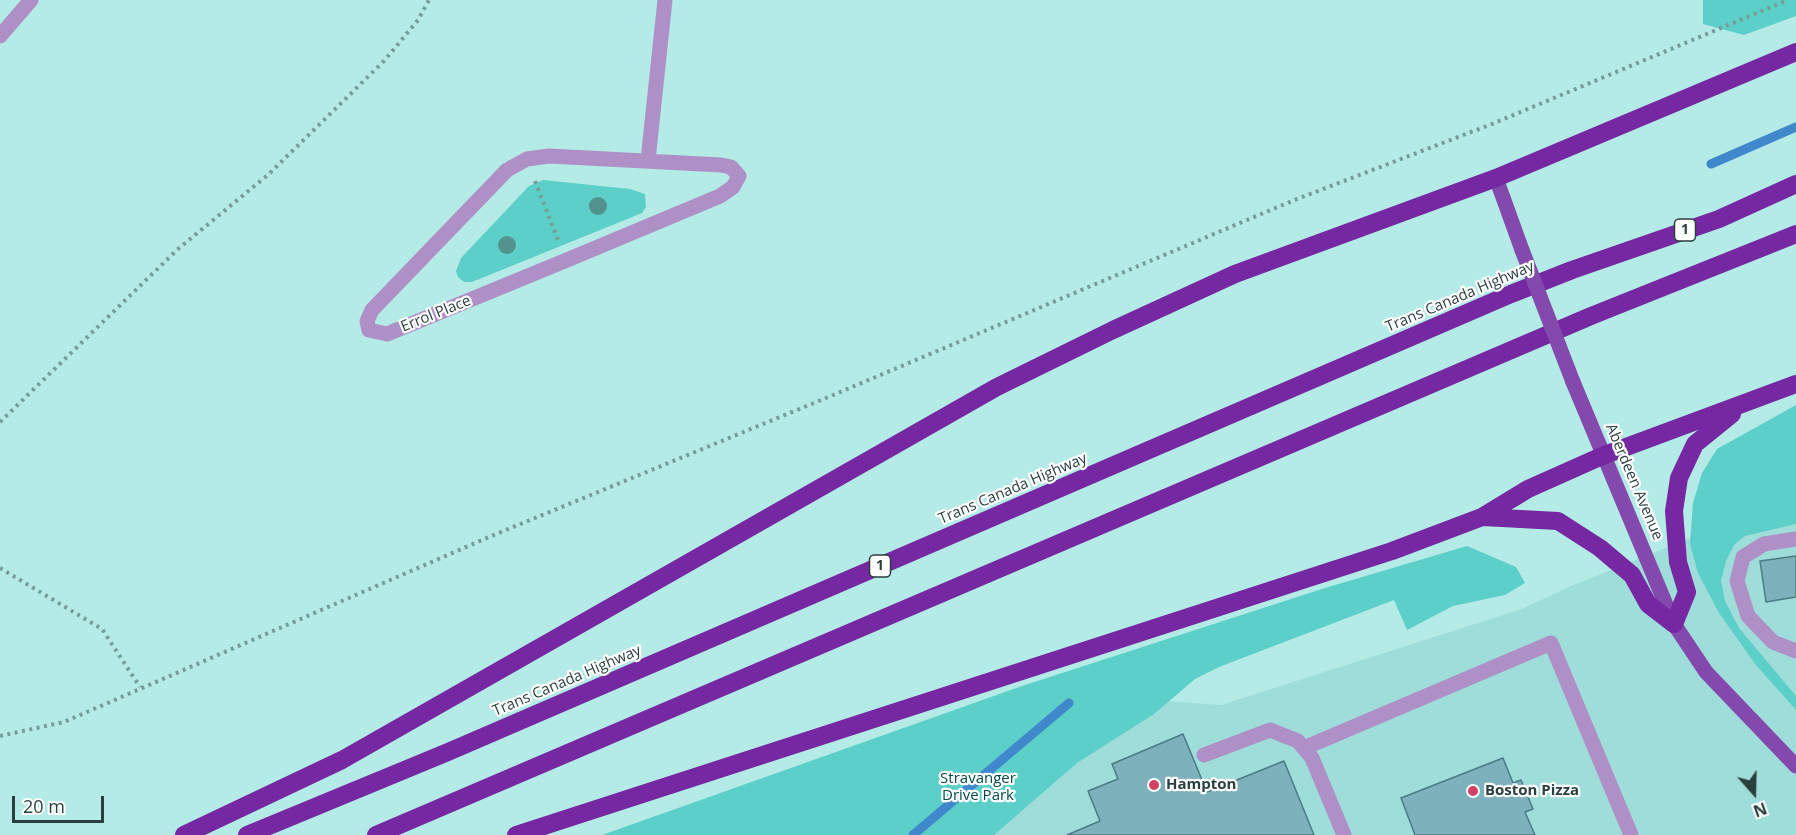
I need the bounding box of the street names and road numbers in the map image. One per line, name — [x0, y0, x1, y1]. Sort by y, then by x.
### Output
road number: 1 — [1674, 219, 1696, 241]
street label: Trans Canada Highway — [1383, 258, 1537, 336]
street label: Errol Place — [398, 292, 474, 336]
street label: Aberdeen Avenue — [1601, 421, 1667, 543]
street label: Trans Canada Highway — [936, 450, 1090, 528]
road number: 1 — [870, 555, 890, 577]
street label: Trans Canada Highway — [490, 642, 644, 720]

